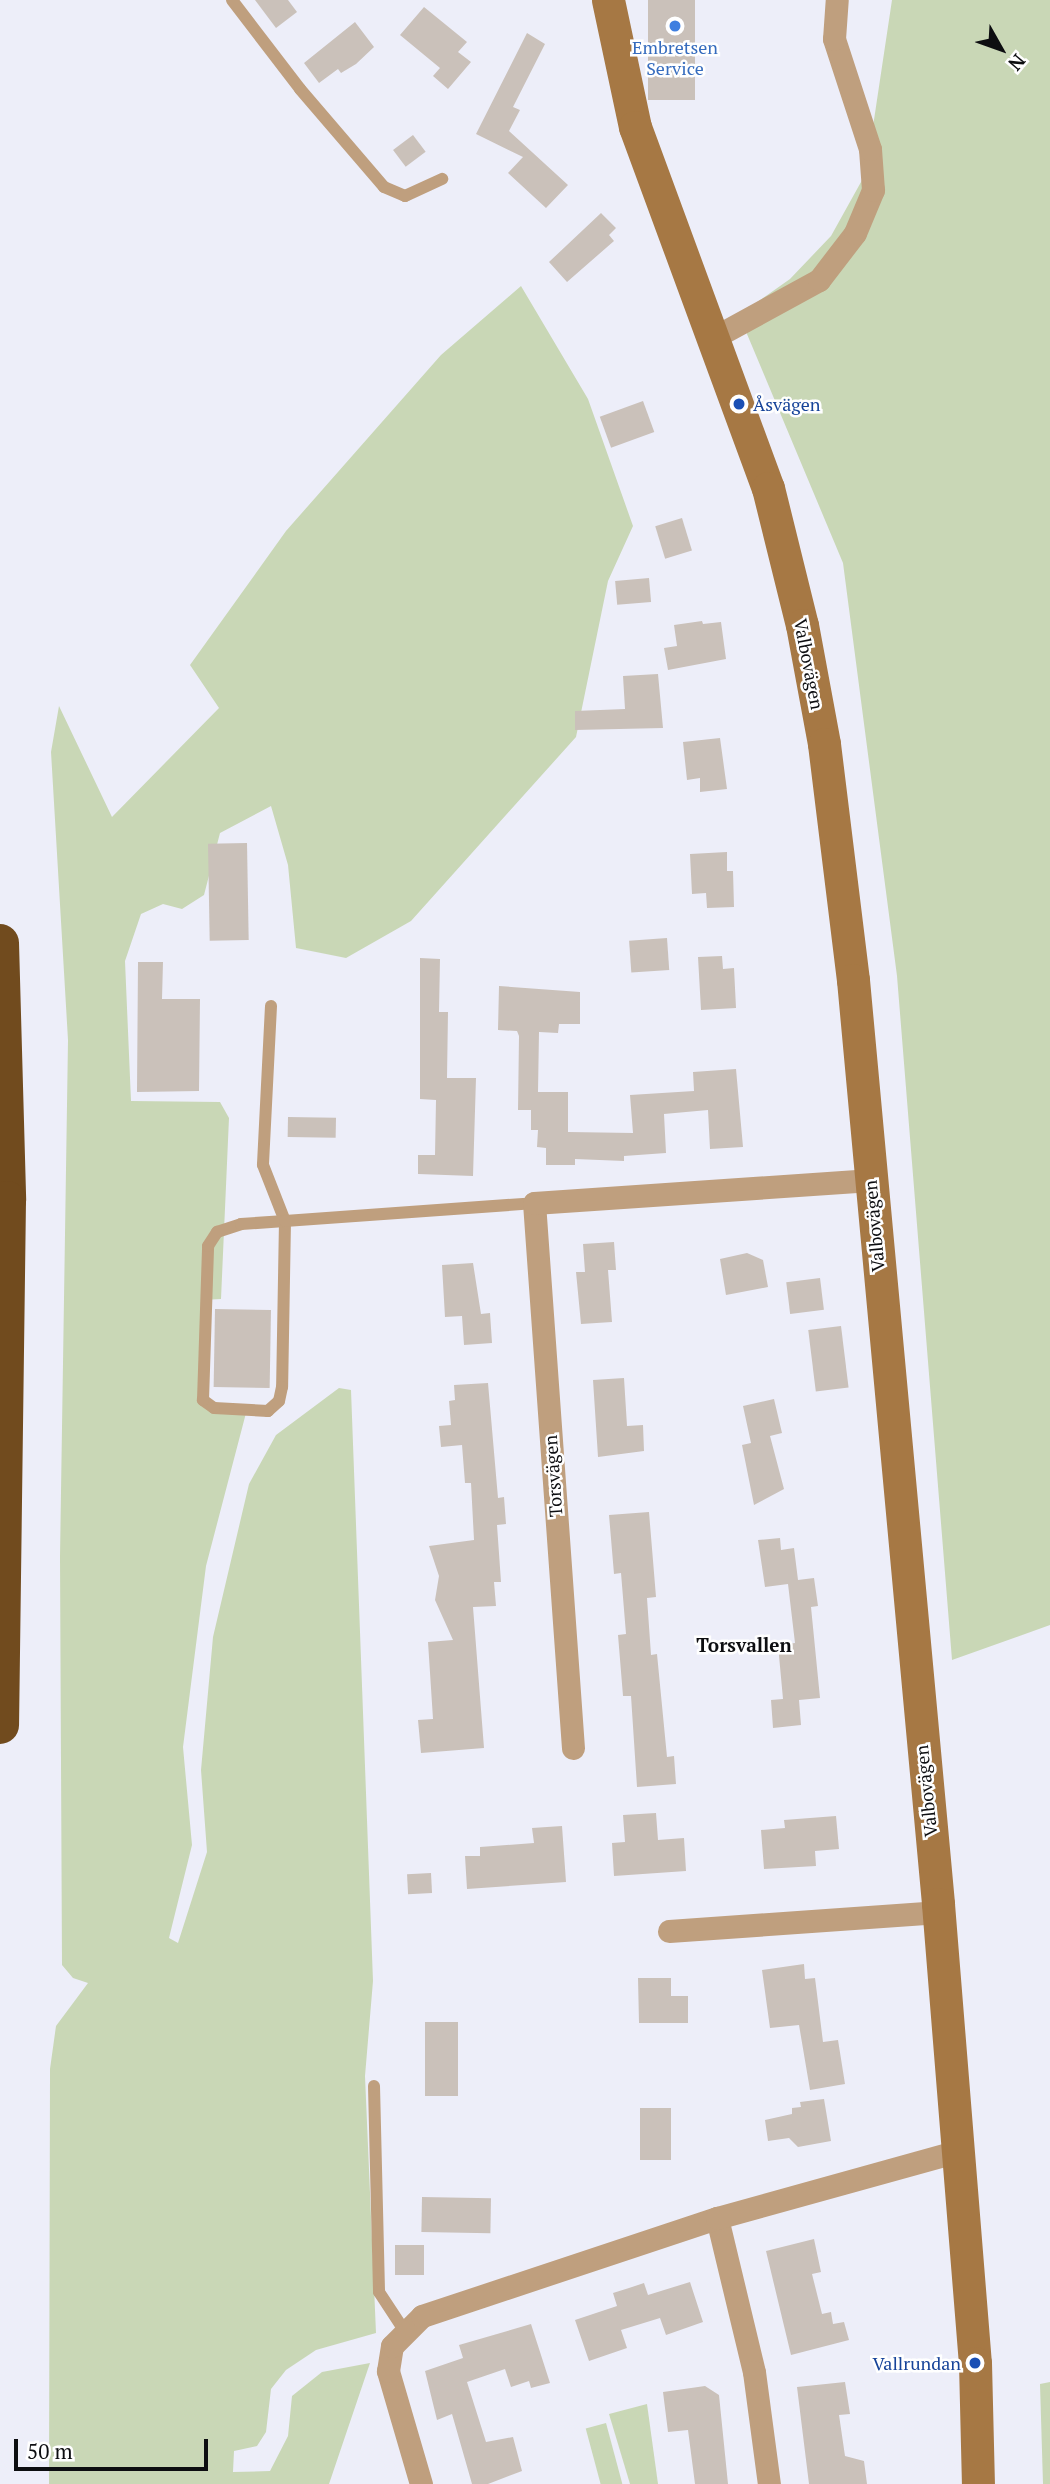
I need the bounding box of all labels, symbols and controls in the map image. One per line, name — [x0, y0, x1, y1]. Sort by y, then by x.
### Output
north arrow — [966, 14, 1036, 84]
marker: Embretsen Service — [667, 18, 683, 34]
place label: Embretsen Service — [632, 37, 718, 80]
text: N — [1003, 49, 1032, 76]
place label: Åsvägen — [753, 393, 821, 415]
marker: Åsvägen — [731, 396, 747, 412]
street label: Valbovägen — [790, 617, 828, 711]
street label: Valbovägen — [859, 1179, 889, 1273]
street label: Torsvägen — [539, 1434, 567, 1518]
district label: Torsvallen — [696, 1634, 792, 1656]
street label: Valbovägen — [910, 1744, 942, 1838]
place label: Vallrundan — [873, 2352, 961, 2374]
marker: Vallrundan — [967, 2355, 983, 2371]
scale bar — [18, 2424, 212, 2468]
text: 50 m — [27, 2437, 73, 2465]

